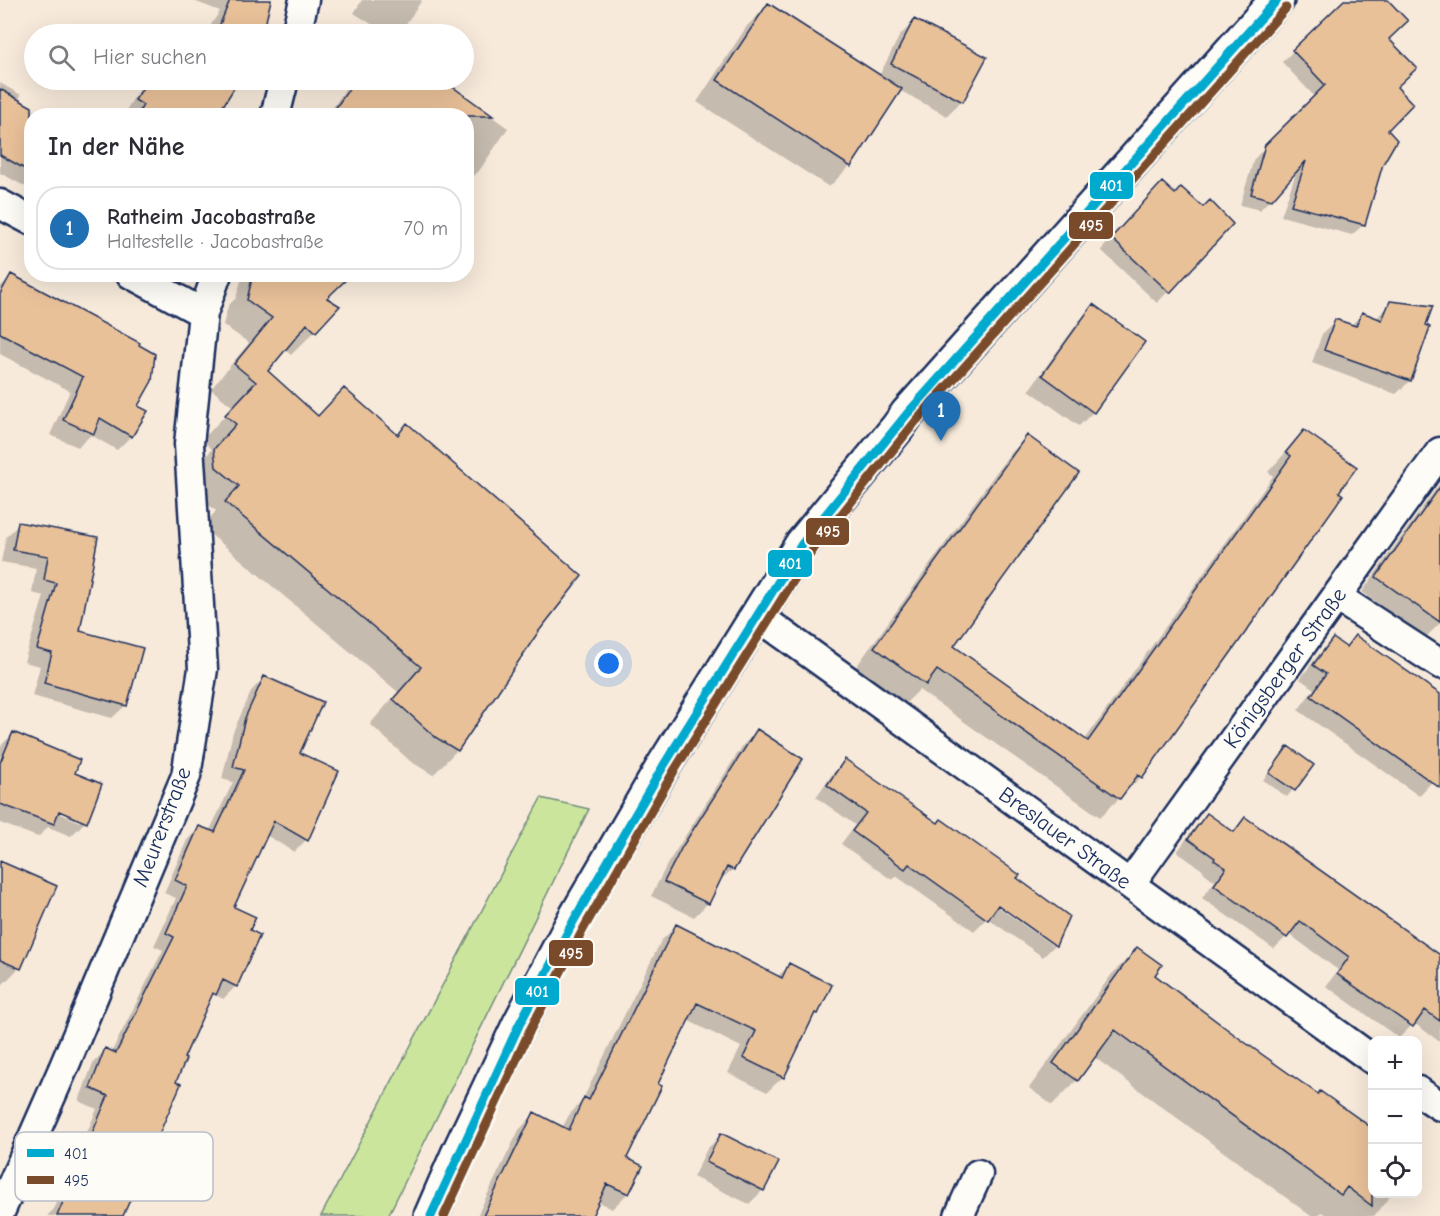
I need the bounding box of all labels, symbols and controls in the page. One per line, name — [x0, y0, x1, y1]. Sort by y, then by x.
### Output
search box — [24, 24, 474, 90]
icon: search — [45, 41, 78, 74]
text: Hier suchen — [93, 44, 207, 70]
text: In der Nähe — [48, 132, 185, 162]
line badge: 401 — [1089, 171, 1134, 200]
text: 401 — [1100, 177, 1122, 195]
text: Ratheim Jacobastraße — [107, 204, 315, 230]
line badge: 495 — [1068, 211, 1114, 240]
text: 1 — [66, 217, 73, 240]
text: 70 m — [403, 217, 448, 240]
text: 495 — [1079, 217, 1103, 235]
text: Haltestelle · Jacobastraße — [107, 230, 324, 253]
pin: 1 — [922, 392, 960, 441]
line badge: 495 — [805, 517, 850, 546]
text: 495 — [816, 523, 840, 541]
line badge: 401 — [767, 549, 813, 578]
text: 401 — [779, 555, 801, 573]
street label: Königsberger Straße — [1218, 583, 1352, 753]
your location — [594, 649, 623, 678]
street label: Meurerstraße — [127, 763, 197, 891]
street label: Breslauer Straße — [994, 781, 1136, 895]
line badge: 495 — [548, 939, 594, 967]
text: 495 — [559, 945, 583, 963]
line badge: 401 — [514, 977, 560, 1006]
text: 401 — [526, 983, 548, 1001]
map controls — [1368, 1036, 1422, 1198]
button: + — [1368, 1036, 1422, 1090]
button: − — [1368, 1090, 1422, 1144]
legend — [15, 1132, 213, 1201]
button: locate — [1368, 1144, 1422, 1198]
text: 401 — [64, 1145, 88, 1163]
text: 495 — [64, 1172, 89, 1190]

